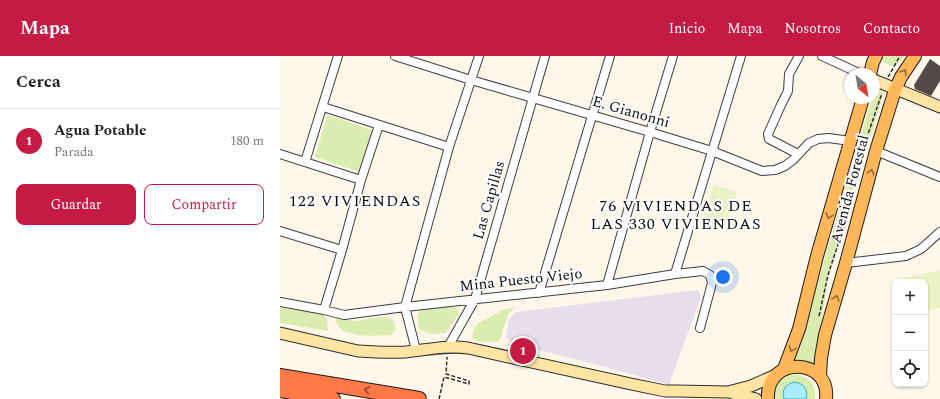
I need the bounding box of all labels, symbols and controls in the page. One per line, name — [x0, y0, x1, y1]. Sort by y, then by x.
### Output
text: Mapa — [20, 14, 70, 43]
text: Inicio — [669, 18, 705, 39]
text: Mapa — [727, 18, 762, 39]
text: Nosotros — [784, 18, 841, 39]
text: Contacto — [863, 18, 920, 39]
north arrow — [844, 68, 880, 104]
text: Cerca — [16, 69, 61, 95]
one-way arrow — [899, 69, 907, 76]
street label: E. Gianonni — [589, 90, 673, 134]
text: Agua Potable — [54, 119, 147, 142]
text: 1 — [25, 131, 33, 151]
text: 180 m — [230, 131, 264, 151]
street label: Avenida Forestal — [824, 132, 876, 246]
text: Parada — [54, 142, 94, 162]
street label: Las Capillas — [467, 158, 511, 242]
one-way arrow — [866, 169, 874, 175]
button: Guardar — [16, 184, 136, 225]
button: Compartir — [144, 184, 264, 225]
district label: 122 VIVIENDAS — [289, 189, 421, 213]
district label: 76 VIVIENDAS DE LAS 330 VIVIENDAS — [591, 194, 761, 236]
one-way arrow — [825, 212, 834, 219]
street label: Mina Puesto Viejo — [458, 262, 584, 298]
your location — [713, 267, 733, 287]
map controls — [892, 279, 928, 387]
button: + — [892, 279, 928, 315]
one-way arrow — [831, 294, 840, 301]
button: − — [892, 315, 928, 351]
pin: 1 — [510, 336, 536, 366]
one-way arrow — [788, 345, 796, 352]
button: locate — [892, 351, 928, 387]
one-way arrow — [363, 386, 370, 395]

